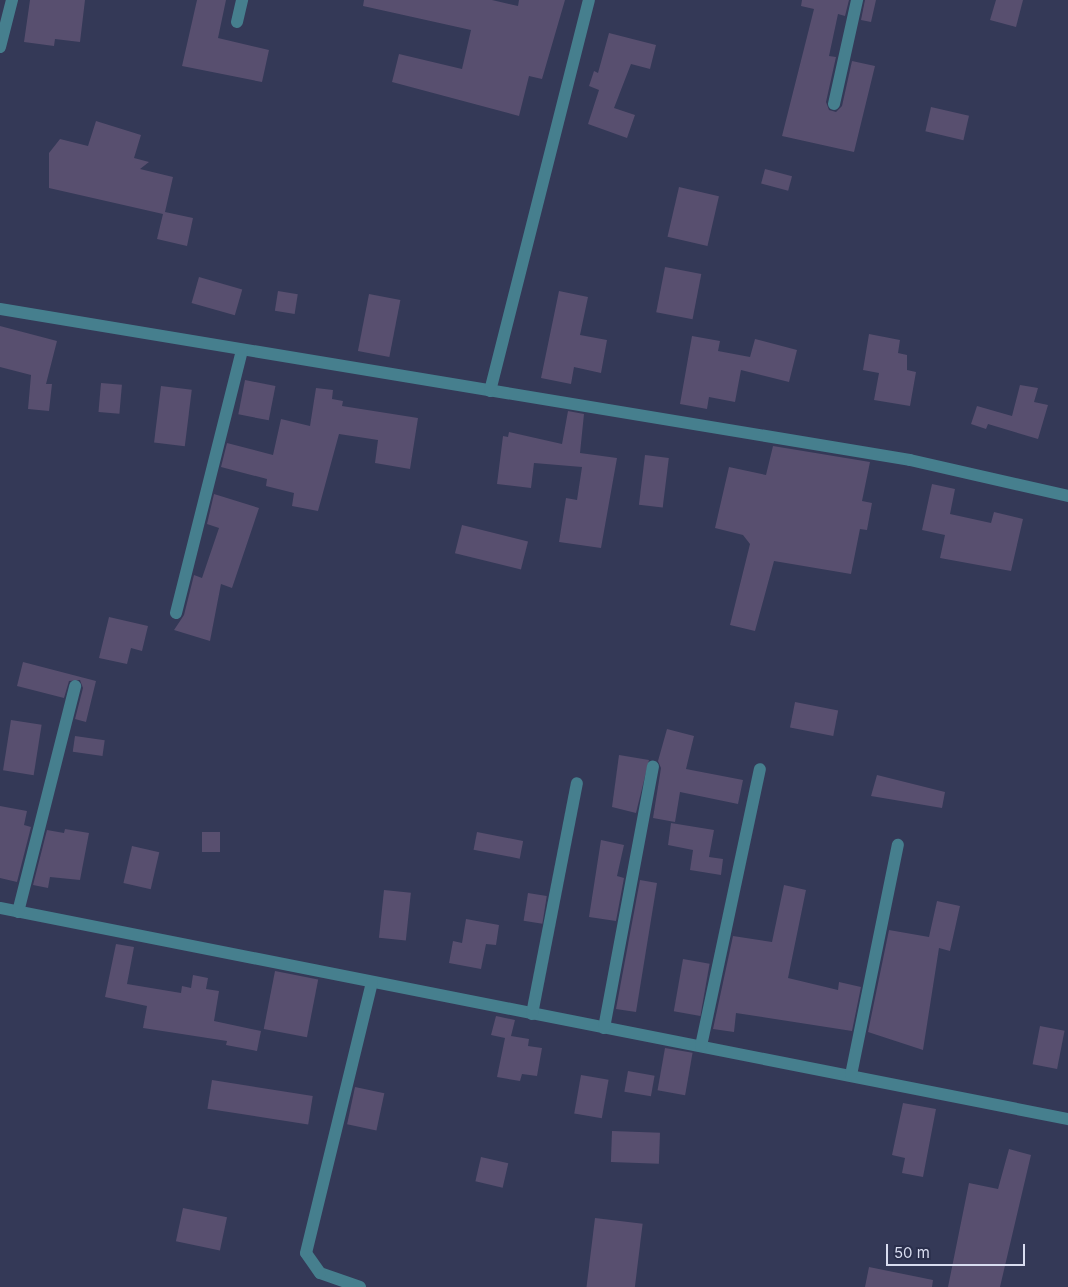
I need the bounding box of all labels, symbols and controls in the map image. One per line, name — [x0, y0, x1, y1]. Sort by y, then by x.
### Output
scale bar — [888, 1234, 1027, 1266]
text: 50 m — [894, 1243, 930, 1262]

